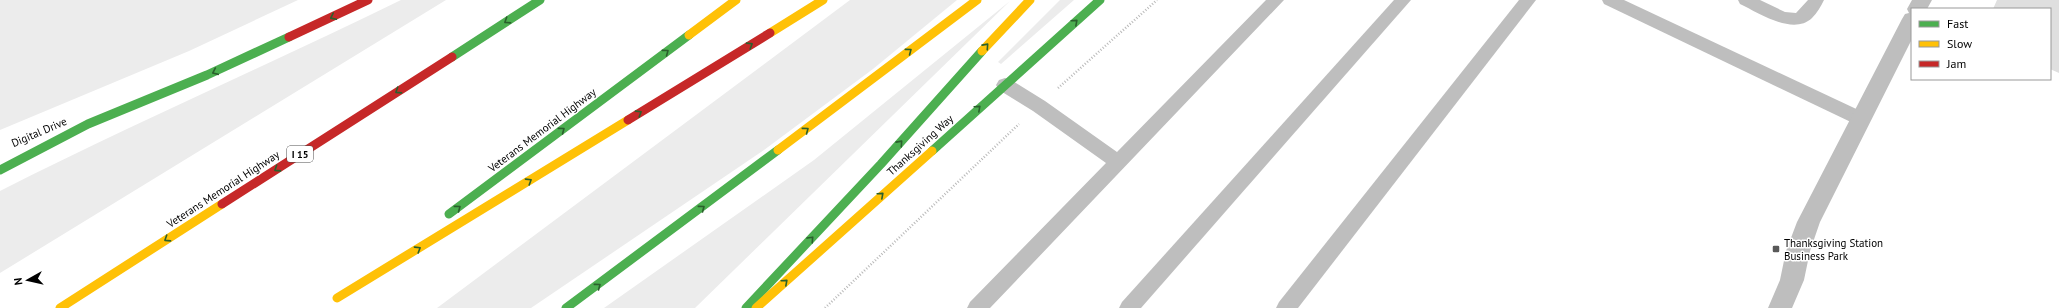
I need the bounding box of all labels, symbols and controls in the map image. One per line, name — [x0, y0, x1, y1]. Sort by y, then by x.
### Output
legend — [1911, 8, 2051, 80]
one-way arrow — [329, 12, 337, 20]
one-way arrow — [504, 16, 511, 24]
text: Fast — [1947, 16, 1968, 31]
one-way arrow — [1071, 20, 1078, 27]
text: Slow — [1947, 36, 1972, 51]
one-way arrow — [746, 42, 753, 49]
one-way arrow — [981, 43, 989, 51]
one-way arrow — [905, 49, 912, 56]
one-way arrow — [662, 50, 669, 57]
text: Jam — [1946, 56, 1966, 71]
one-way arrow — [211, 67, 219, 75]
street label: Veterans Memorial Highway — [484, 84, 599, 176]
one-way arrow — [395, 86, 402, 94]
one-way arrow — [973, 106, 981, 113]
one-way arrow — [635, 110, 642, 117]
street label: Thanksgiving Way — [884, 111, 957, 178]
street label: Digital Drive — [9, 114, 69, 150]
one-way arrow — [801, 127, 808, 134]
one-way arrow — [557, 128, 564, 135]
one-way arrow — [895, 141, 902, 148]
road number: I 15 — [287, 146, 313, 162]
street label: Veterans Memorial Highway — [163, 147, 283, 231]
one-way arrow — [274, 164, 281, 172]
one-way arrow — [524, 178, 531, 185]
one-way arrow — [877, 193, 884, 200]
one-way arrow — [453, 206, 460, 213]
one-way arrow — [697, 206, 704, 213]
one-way arrow — [164, 234, 171, 242]
one-way arrow — [807, 236, 814, 244]
place label: Thanksgiving Station Business Park — [1784, 236, 1883, 263]
marker: Thanksgiving Station Business Park — [1771, 244, 1781, 254]
one-way arrow — [414, 246, 421, 253]
north arrow — [8, 260, 48, 300]
text: N — [11, 277, 26, 286]
one-way arrow — [780, 280, 787, 287]
one-way arrow — [594, 283, 601, 291]

